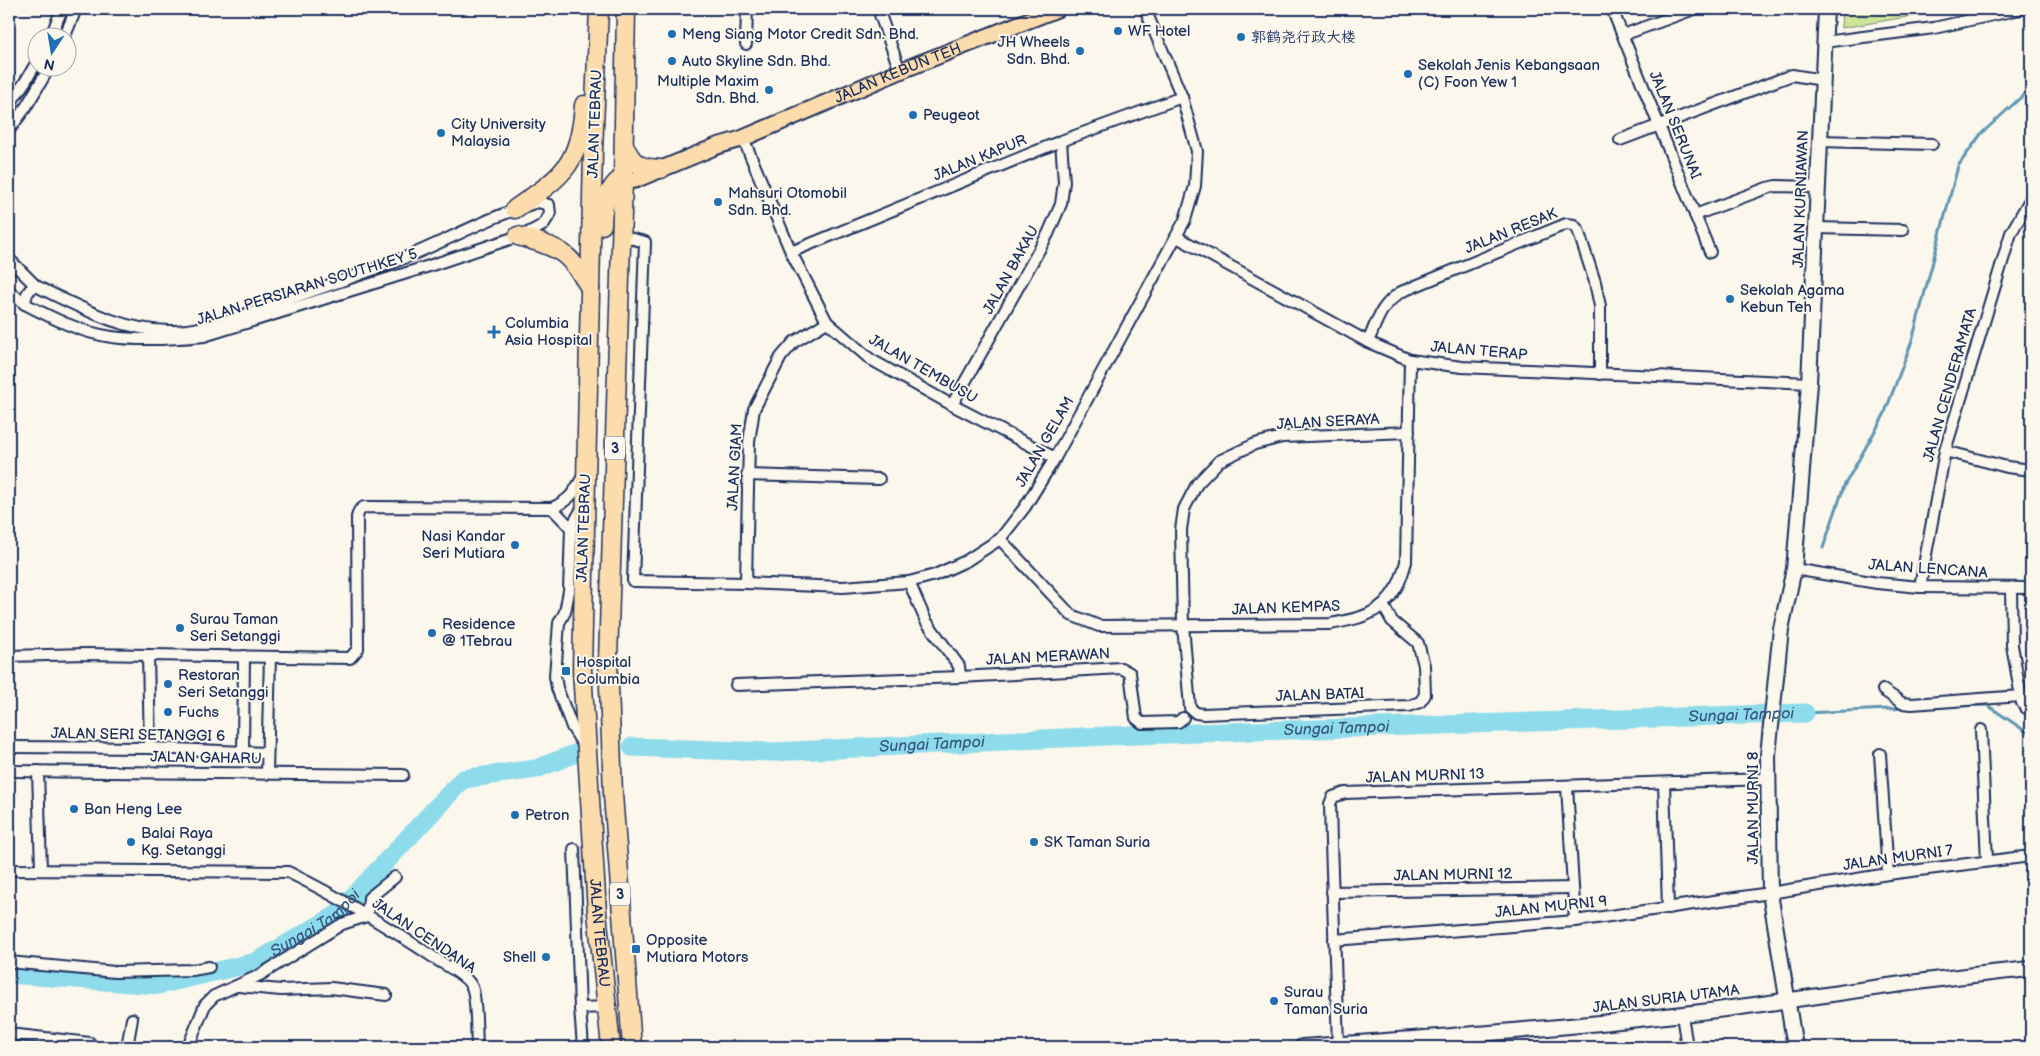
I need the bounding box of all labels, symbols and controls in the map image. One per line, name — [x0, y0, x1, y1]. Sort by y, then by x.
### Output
place label: WF Hotel — [1128, 22, 1190, 41]
place label: Meng Siang Motor Credit Sdn. Bhd. — [682, 25, 919, 44]
marker: WF Hotel — [1112, 25, 1124, 37]
north arrow — [28, 28, 78, 78]
marker: Meng Siang Motor Credit Sdn. Bhd. — [666, 28, 678, 40]
place label: 郭鹤尧行政大楼 — [1251, 28, 1356, 47]
marker: 郭鹤尧行政大楼 — [1235, 31, 1247, 43]
place label: JH Wheels Sdn. Bhd. — [998, 33, 1071, 69]
street label: JALAN KEBUN TEH — [832, 38, 964, 107]
marker: JH Wheels Sdn. Bhd. — [1074, 45, 1086, 57]
place label: Auto Skyline Sdn. Bhd. — [682, 52, 831, 71]
text: N — [42, 55, 56, 74]
marker: Auto Skyline Sdn. Bhd. — [666, 55, 678, 67]
place label: Sekolah Jenis Kebangsaan (C) Foon Yew 1 — [1418, 56, 1600, 92]
marker: Sekolah Jenis Kebangsaan (C) Foon Yew 1 — [1402, 68, 1414, 80]
street label: JALAN SERUNAI — [1645, 68, 1705, 182]
street label: JALAN TEBRAU — [584, 69, 606, 179]
place label: Multiple Maxim Sdn. Bhd. — [657, 72, 759, 108]
marker: Multiple Maxim Sdn. Bhd. — [763, 84, 775, 96]
place label: Peugeot — [923, 106, 980, 125]
marker: Peugeot — [907, 109, 919, 121]
place label: City University Malaysia — [451, 115, 546, 151]
marker: City University Malaysia — [435, 127, 447, 139]
street label: JALAN KAPUR — [930, 130, 1030, 185]
street label: JALAN KURNIAWAN — [1789, 130, 1813, 268]
place label: Mahsuri Otomobil Sdn. Bhd. — [728, 184, 847, 220]
marker: Mahsuri Otomobil Sdn. Bhd. — [712, 196, 724, 208]
street label: JALAN RESAK — [1462, 204, 1560, 258]
street label: JALAN BAKAU — [979, 222, 1043, 318]
street label: JALAN PERSIARAN SOUTHKEY 5 — [194, 244, 420, 330]
place label: Sekolah Agama Kebun Teh — [1740, 281, 1845, 317]
marker: Sekolah Agama Kebun Teh — [1724, 293, 1736, 305]
street label: JALAN CENDERAMATA — [1919, 305, 1981, 464]
place label: Columbia Asia Hospital — [505, 314, 592, 350]
marker: Columbia Asia Hospital — [487, 325, 501, 339]
street label: JALAN TEMBUSU — [865, 330, 981, 408]
street label: JALAN TERAP — [1430, 337, 1529, 365]
street label: JALAN GELAM — [1011, 393, 1079, 491]
street label: JALAN SERAYA — [1276, 410, 1381, 434]
street label: JALAN GIAM — [723, 423, 747, 511]
road number: 3 — [605, 436, 625, 459]
street label: JALAN TEBRAU — [573, 473, 595, 583]
place label: Nasi Kandar Seri Mutiara — [421, 527, 506, 563]
marker: Nasi Kandar Seri Mutiara — [509, 539, 521, 551]
street label: JALAN LENCANA — [1868, 555, 1989, 583]
street label: JALAN KEMPAS — [1231, 597, 1341, 619]
place label: Surau Taman Seri Setanggi — [190, 610, 281, 646]
place label: Residence @ 1Tebrau — [442, 615, 515, 651]
marker: Surau Taman Seri Setanggi — [174, 622, 186, 634]
marker: Residence @ 1Tebrau — [426, 627, 438, 639]
street label: JALAN MERAWAN — [986, 644, 1110, 670]
place label: Hospital Columbia — [576, 653, 640, 689]
marker: Hospital Columbia — [560, 665, 572, 677]
place label: Restoran Seri Setanggi — [178, 666, 269, 702]
marker: Restoran Seri Setanggi — [162, 678, 174, 690]
street label: JALAN BATAI — [1275, 684, 1365, 706]
place label: Fuchs — [178, 703, 219, 722]
water label: Sungai Tampoi — [1688, 704, 1796, 726]
marker: Fuchs — [162, 706, 174, 718]
water label: Sungai Tampoi — [1283, 717, 1391, 740]
street label: JALAN SERI SETANGGI 6 — [51, 724, 225, 746]
water label: Sungai Tampoi — [879, 732, 986, 756]
street label: JALAN GAHARU — [150, 748, 262, 768]
street label: JALAN MURNI 8 — [1744, 751, 1763, 864]
street label: JALAN MURNI 13 — [1365, 764, 1485, 788]
place label: Ban Heng Lee — [84, 800, 182, 819]
marker: Ban Heng Lee — [68, 803, 80, 815]
place label: Petron — [525, 806, 569, 825]
marker: Petron — [509, 809, 521, 821]
place label: Balai Raya Kg. Setanggi — [141, 824, 226, 860]
place label: SK Taman Suria — [1044, 833, 1150, 852]
marker: Balai Raya Kg. Setanggi — [125, 836, 137, 848]
marker: SK Taman Suria — [1028, 836, 1040, 848]
street label: JALAN MURNI 7 — [1842, 841, 1955, 875]
street label: JALAN MURNI 12 — [1393, 864, 1513, 886]
street label: JALAN TEBRAU — [585, 878, 614, 988]
road number: 3 — [610, 882, 630, 906]
water label: Sungai Tampoi — [267, 885, 365, 961]
street label: JALAN MURNI 9 — [1494, 892, 1608, 922]
street label: JALAN CENDANA — [368, 894, 480, 978]
place label: Opposite Mutiara Motors — [646, 931, 749, 967]
marker: Opposite Mutiara Motors — [630, 943, 642, 955]
place label: Shell — [503, 948, 536, 967]
marker: Shell — [540, 951, 552, 963]
street label: JALAN SURIA UTAMA — [1592, 980, 1741, 1017]
place label: Surau Taman Suria — [1284, 983, 1368, 1019]
marker: Surau Taman Suria — [1268, 995, 1280, 1007]

